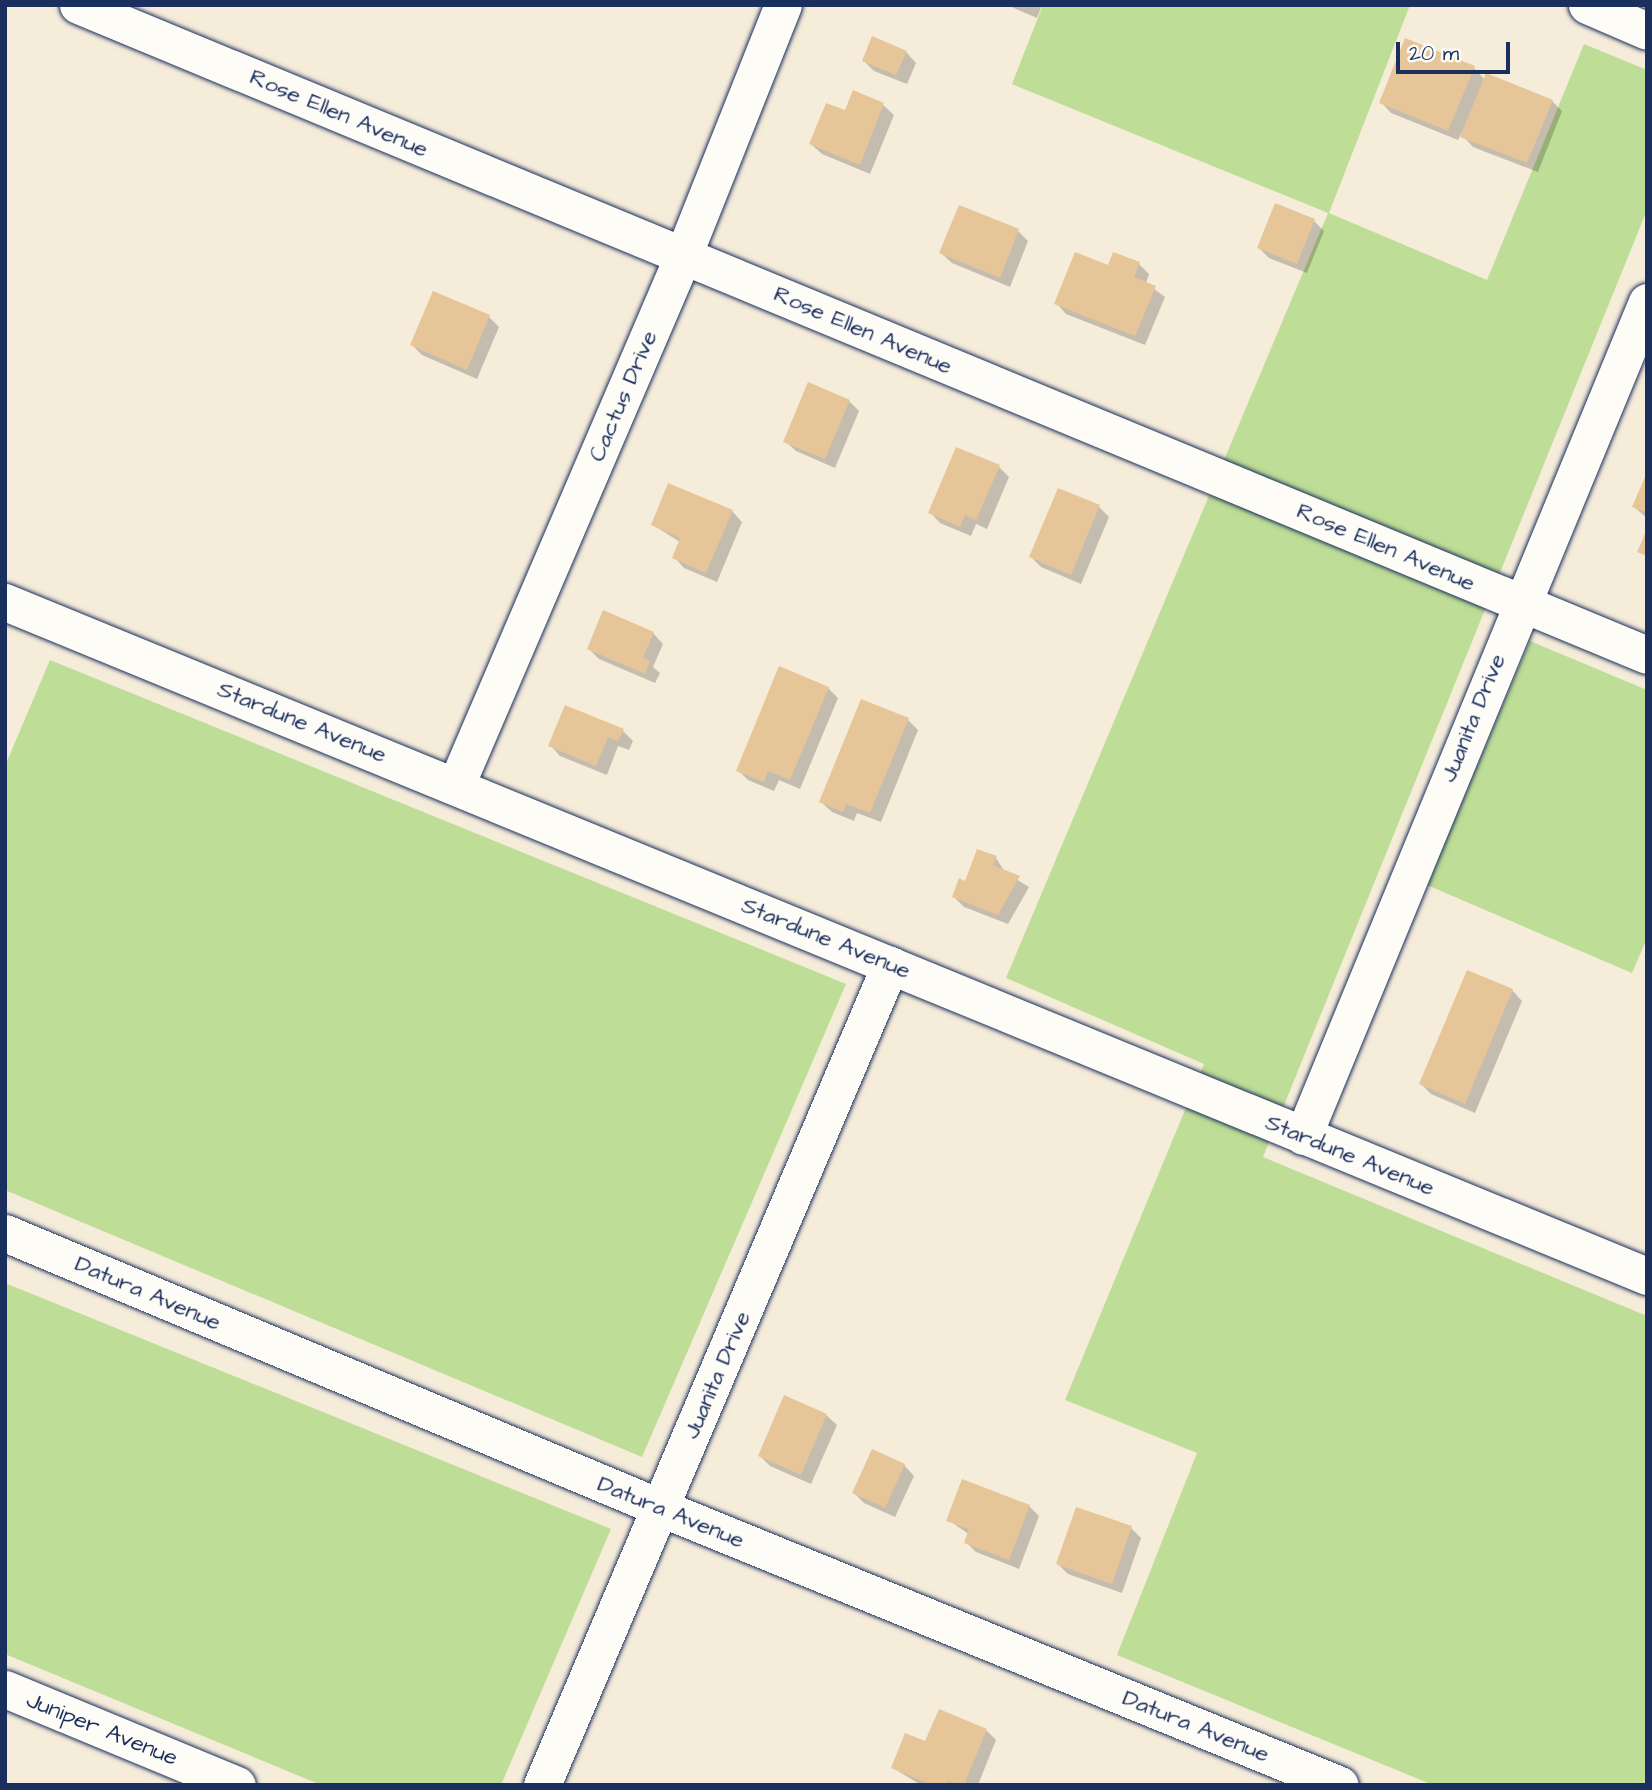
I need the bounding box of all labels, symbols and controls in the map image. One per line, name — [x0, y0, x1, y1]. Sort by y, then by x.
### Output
scale bar — [1400, 28, 1514, 72]
text: 20 m — [1409, 39, 1459, 68]
street label: Rose Ellen Avenue — [246, 63, 432, 163]
street label: Rose Ellen Avenue — [770, 280, 956, 380]
street label: Cactus Drive — [583, 326, 663, 466]
street label: Rose Ellen Avenue — [1293, 497, 1479, 597]
street label: Juanita Drive — [1435, 650, 1511, 786]
street label: Stardune Avenue — [213, 676, 391, 768]
street label: Stardune Avenue — [737, 892, 915, 984]
street label: Stardune Avenue — [1261, 1109, 1439, 1201]
street label: Datura Avenue — [71, 1250, 225, 1336]
street label: Juanita Drive — [678, 1307, 756, 1443]
street label: Datura Avenue — [594, 1470, 748, 1554]
street label: Datura Avenue — [1119, 1684, 1273, 1768]
street label: Juniper Avenue — [22, 1686, 182, 1772]

